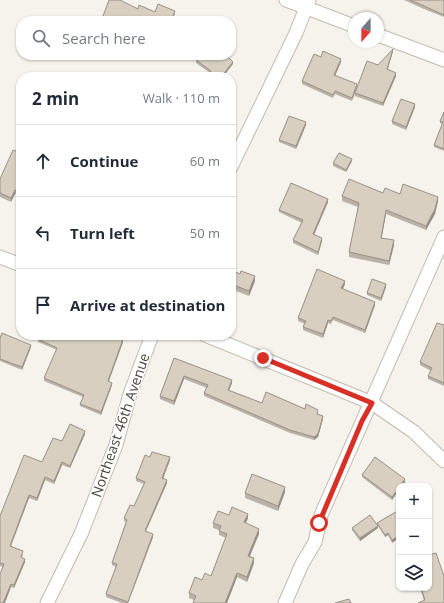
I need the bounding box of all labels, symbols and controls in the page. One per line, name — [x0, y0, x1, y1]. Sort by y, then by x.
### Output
north arrow — [348, 12, 384, 48]
search box — [16, 16, 236, 60]
icon: search — [30, 27, 52, 49]
text: Search here — [62, 28, 146, 48]
text: 2 min — [32, 87, 79, 110]
text: Walk · 110 m — [143, 89, 220, 107]
icon: ahead — [32, 150, 54, 172]
text: Continue — [70, 151, 138, 171]
text: 60 m — [190, 152, 220, 170]
icon: left — [32, 222, 54, 244]
text: Turn left — [70, 223, 135, 243]
text: 50 m — [190, 224, 220, 242]
icon: arrive — [32, 294, 54, 316]
text: Arrive at destination — [70, 295, 225, 315]
route end — [254, 349, 272, 367]
street label: Northeast 46th Avenue — [86, 350, 154, 500]
map controls — [396, 483, 432, 591]
button: + — [396, 483, 432, 519]
route start — [310, 514, 328, 532]
button: − — [396, 519, 432, 555]
button: layers — [396, 555, 432, 591]

